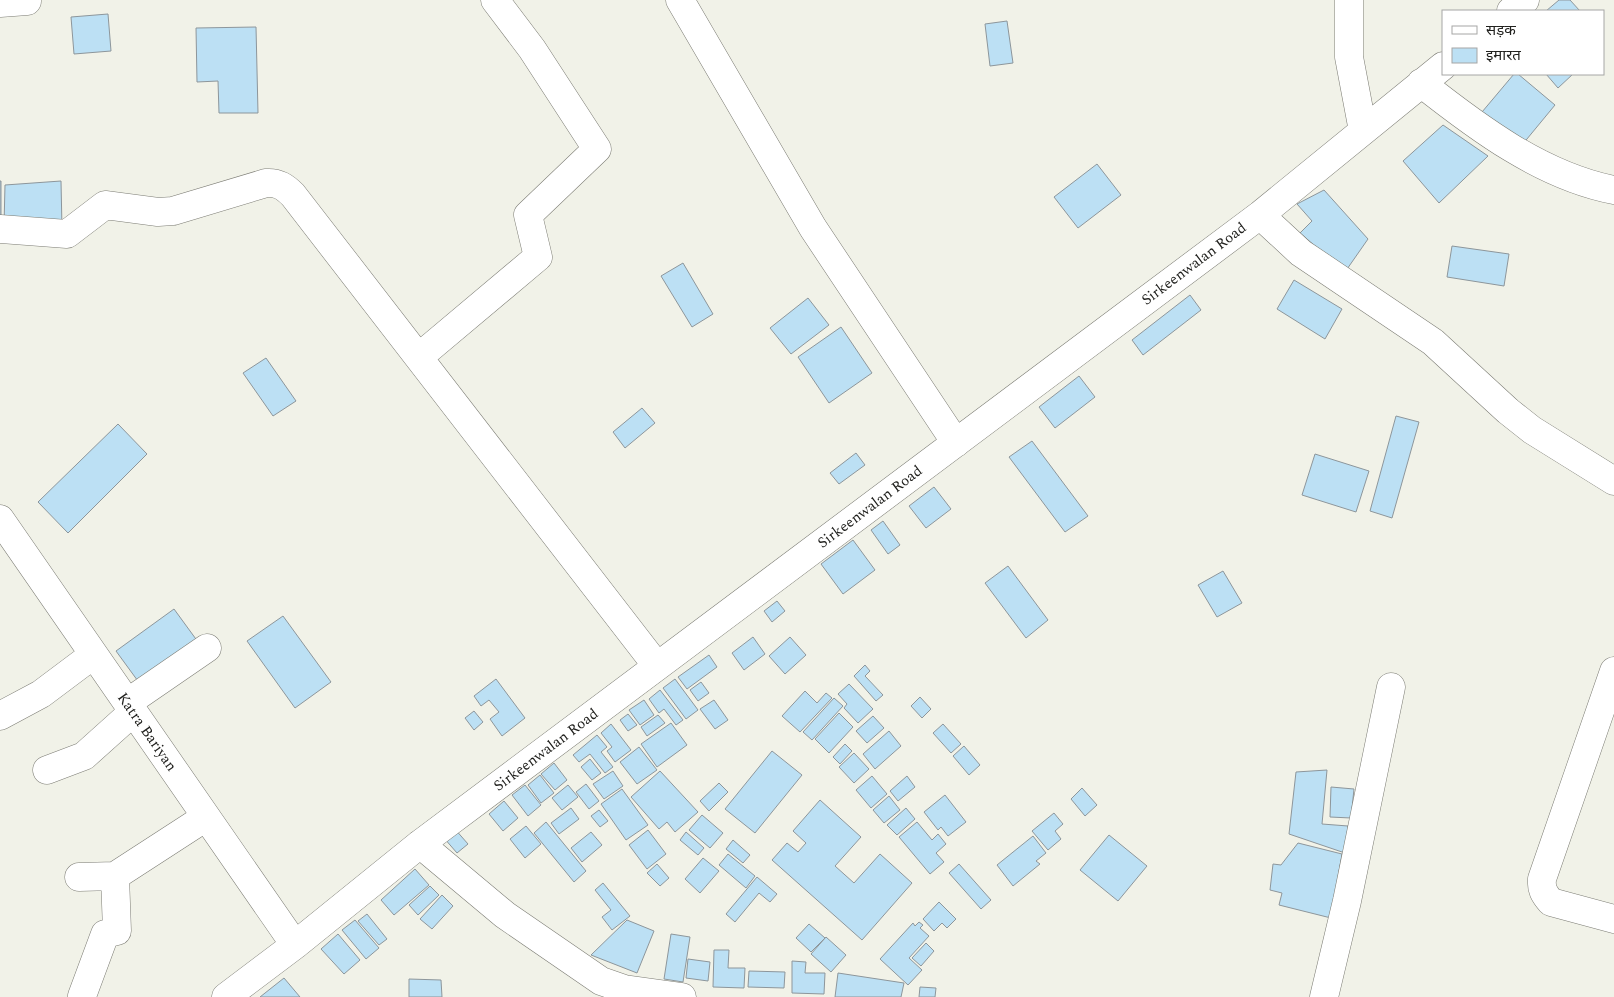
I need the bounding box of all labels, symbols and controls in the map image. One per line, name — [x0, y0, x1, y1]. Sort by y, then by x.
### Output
legend — [1442, 10, 1604, 75]
text: सड़क — [1486, 19, 1516, 42]
text: इमारत — [1486, 44, 1521, 67]
street label: Sirkeenwalan Road — [1137, 217, 1251, 311]
street label: Sirkeenwalan Road — [813, 460, 927, 554]
street label: Katra Bariyan — [111, 688, 183, 776]
street label: Sirkeenwalan Road — [489, 703, 603, 797]

